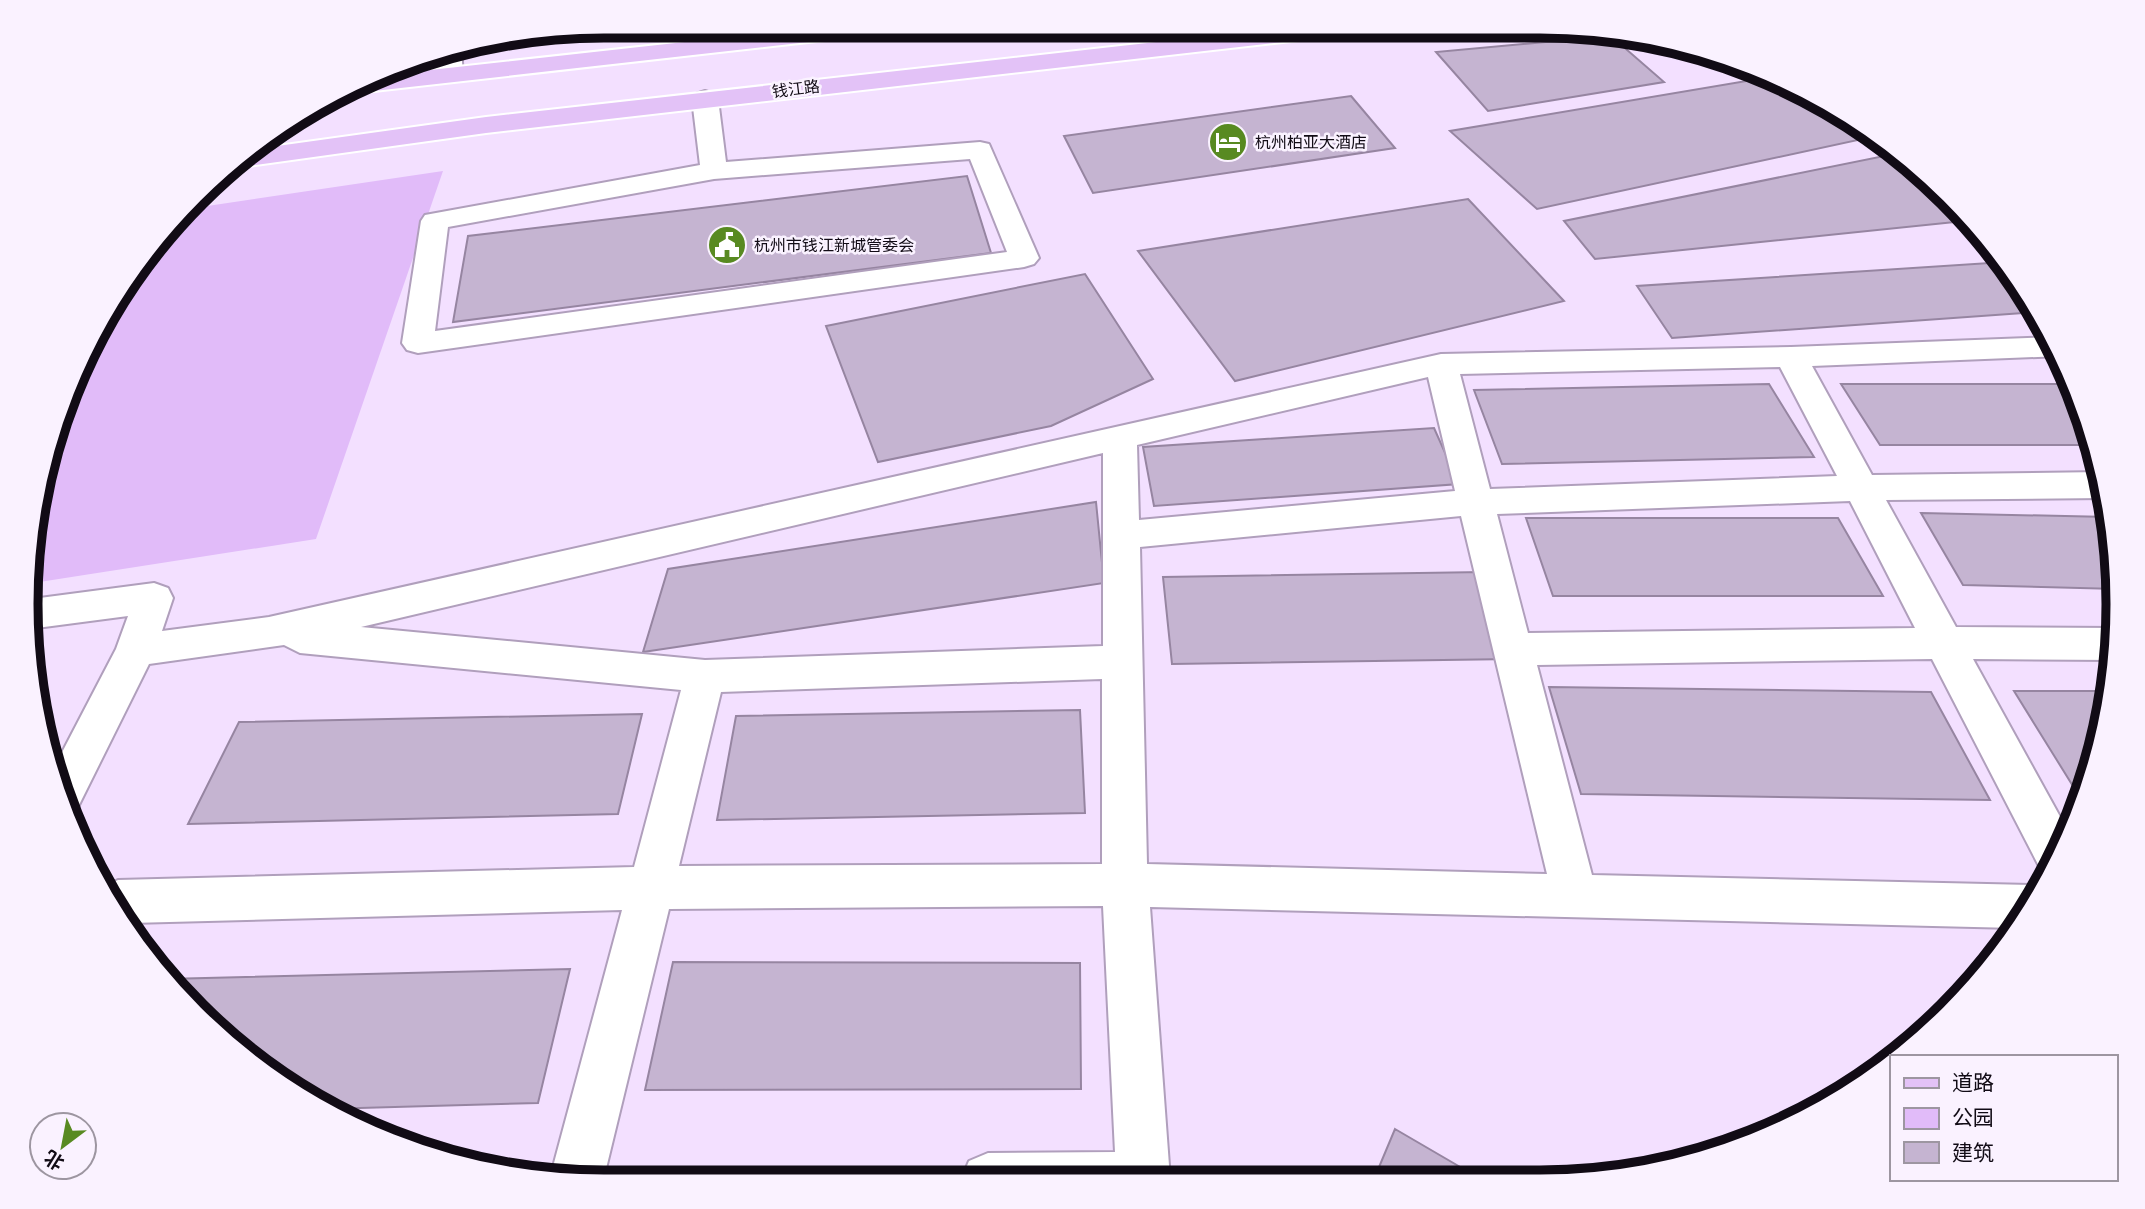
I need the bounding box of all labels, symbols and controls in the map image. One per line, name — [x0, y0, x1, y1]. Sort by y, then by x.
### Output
street label: 钱江路 — [771, 77, 821, 101]
hotel icon: 杭州柏亚大酒店 — [1207, 121, 1249, 163]
place label: 杭州柏亚大酒店 — [1255, 133, 1367, 152]
public building icon: 杭州市钱江新城管委会 — [706, 224, 748, 266]
place label: 杭州市钱江新城管委会 — [754, 236, 914, 255]
legend — [1890, 1055, 2117, 1181]
text: 道路 — [1952, 1070, 1994, 1095]
text: 公园 — [1952, 1105, 1994, 1130]
north arrow — [28, 1111, 98, 1181]
text: 建筑 — [1952, 1140, 1994, 1165]
text: 北 — [40, 1145, 68, 1175]

